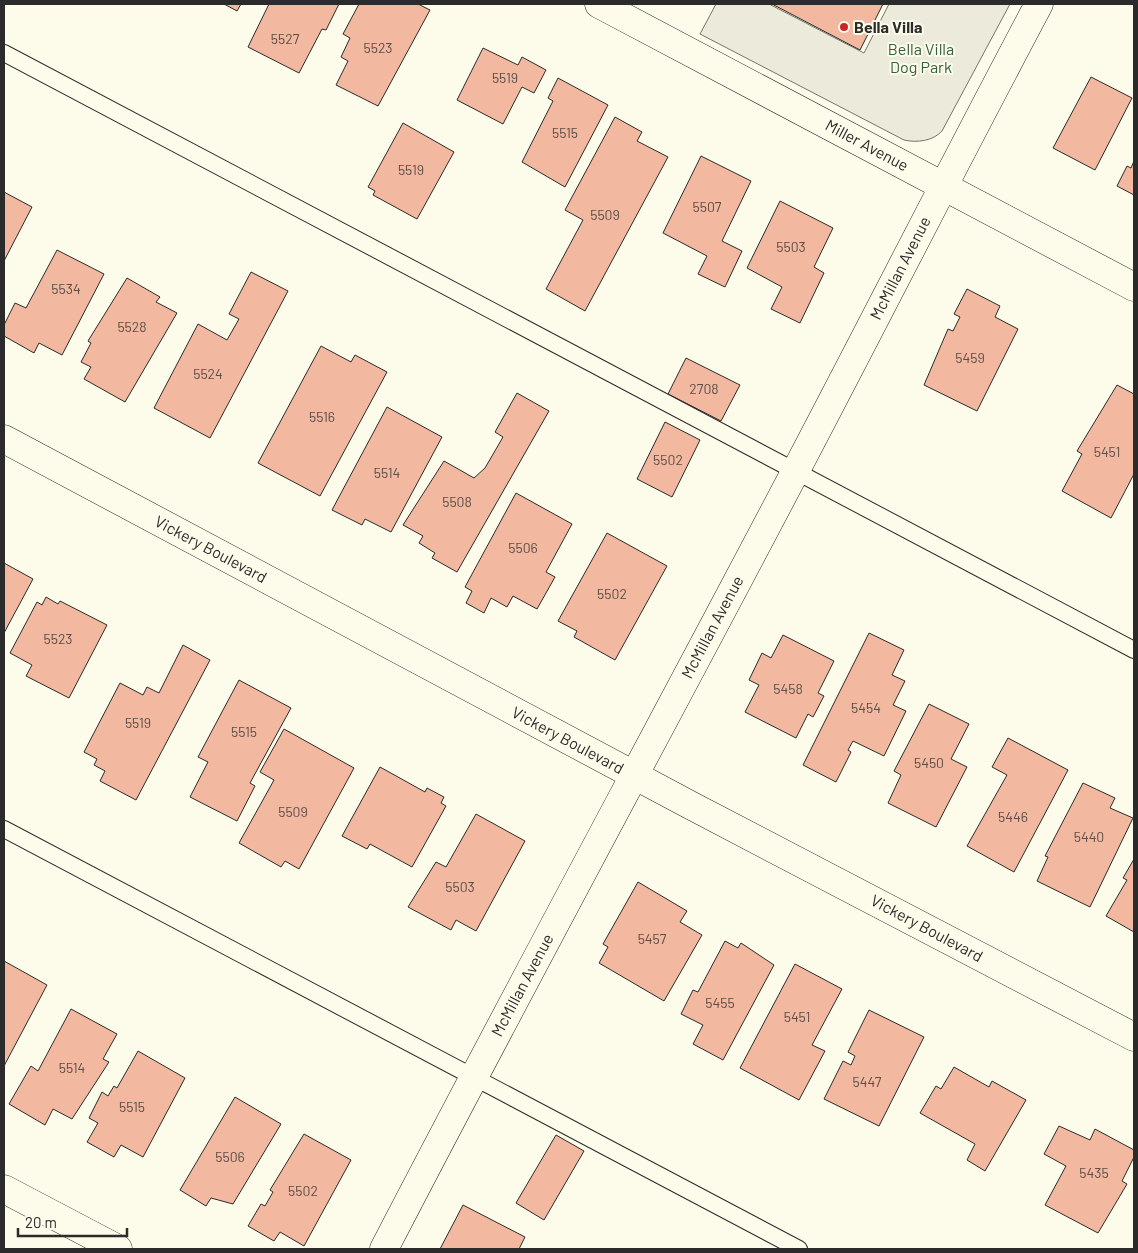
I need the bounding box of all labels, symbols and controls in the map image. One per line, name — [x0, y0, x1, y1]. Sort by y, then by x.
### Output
place label: Bella Villa — [854, 17, 922, 36]
marker: Bella Villa — [838, 21, 850, 33]
house number: 5527 — [271, 30, 300, 47]
house number: 5523 — [363, 39, 393, 56]
park label: Bella Villa Dog Park — [888, 39, 954, 76]
house number: 5519 — [492, 69, 518, 86]
street label: Miller Avenue — [822, 115, 912, 174]
house number: 5515 — [552, 124, 578, 141]
house number: 5519 — [398, 161, 424, 178]
house number: 5507 — [693, 198, 722, 215]
house number: 5509 — [590, 206, 620, 223]
street label: McMillan Avenue — [865, 213, 934, 323]
house number: 5503 — [776, 238, 806, 255]
house number: 5534 — [51, 280, 81, 297]
house number: 5528 — [117, 318, 147, 335]
house number: 5459 — [955, 349, 985, 366]
house number: 5524 — [193, 365, 223, 382]
house number: 2708 — [689, 380, 719, 397]
house number: 5516 — [309, 408, 335, 425]
house number: 5451 — [1094, 443, 1120, 460]
house number: 5502 — [653, 451, 683, 468]
house number: 5514 — [374, 464, 400, 481]
house number: 5508 — [442, 493, 472, 510]
street label: Vickery Boulevard — [152, 511, 271, 586]
house number: 5506 — [508, 539, 538, 556]
street label: McMillan Avenue — [677, 572, 747, 681]
house number: 5502 — [597, 585, 627, 602]
house number: 5523 — [43, 630, 73, 647]
house number: 5458 — [773, 680, 803, 697]
house number: 5454 — [851, 699, 881, 716]
street label: Vickery Boulevard — [509, 702, 628, 777]
house number: 5519 — [125, 714, 151, 731]
house number: 5515 — [231, 723, 257, 740]
house number: 5450 — [914, 754, 944, 771]
house number: 5509 — [278, 803, 308, 820]
house number: 5446 — [998, 808, 1028, 825]
house number: 5440 — [1074, 828, 1104, 845]
house number: 5503 — [445, 878, 475, 895]
street label: Vickery Boulevard — [868, 890, 987, 965]
street label: McMillan Avenue — [487, 930, 557, 1039]
house number: 5457 — [638, 930, 667, 947]
house number: 5455 — [705, 994, 735, 1011]
house number: 5451 — [784, 1008, 810, 1025]
house number: 5514 — [59, 1059, 85, 1076]
house number: 5447 — [853, 1073, 882, 1090]
house number: 5515 — [119, 1098, 145, 1115]
house number: 5506 — [215, 1148, 245, 1165]
house number: 5435 — [1079, 1164, 1109, 1181]
house number: 5502 — [288, 1182, 318, 1199]
scale bar — [18, 1206, 126, 1238]
text: 20 m — [25, 1213, 57, 1231]

